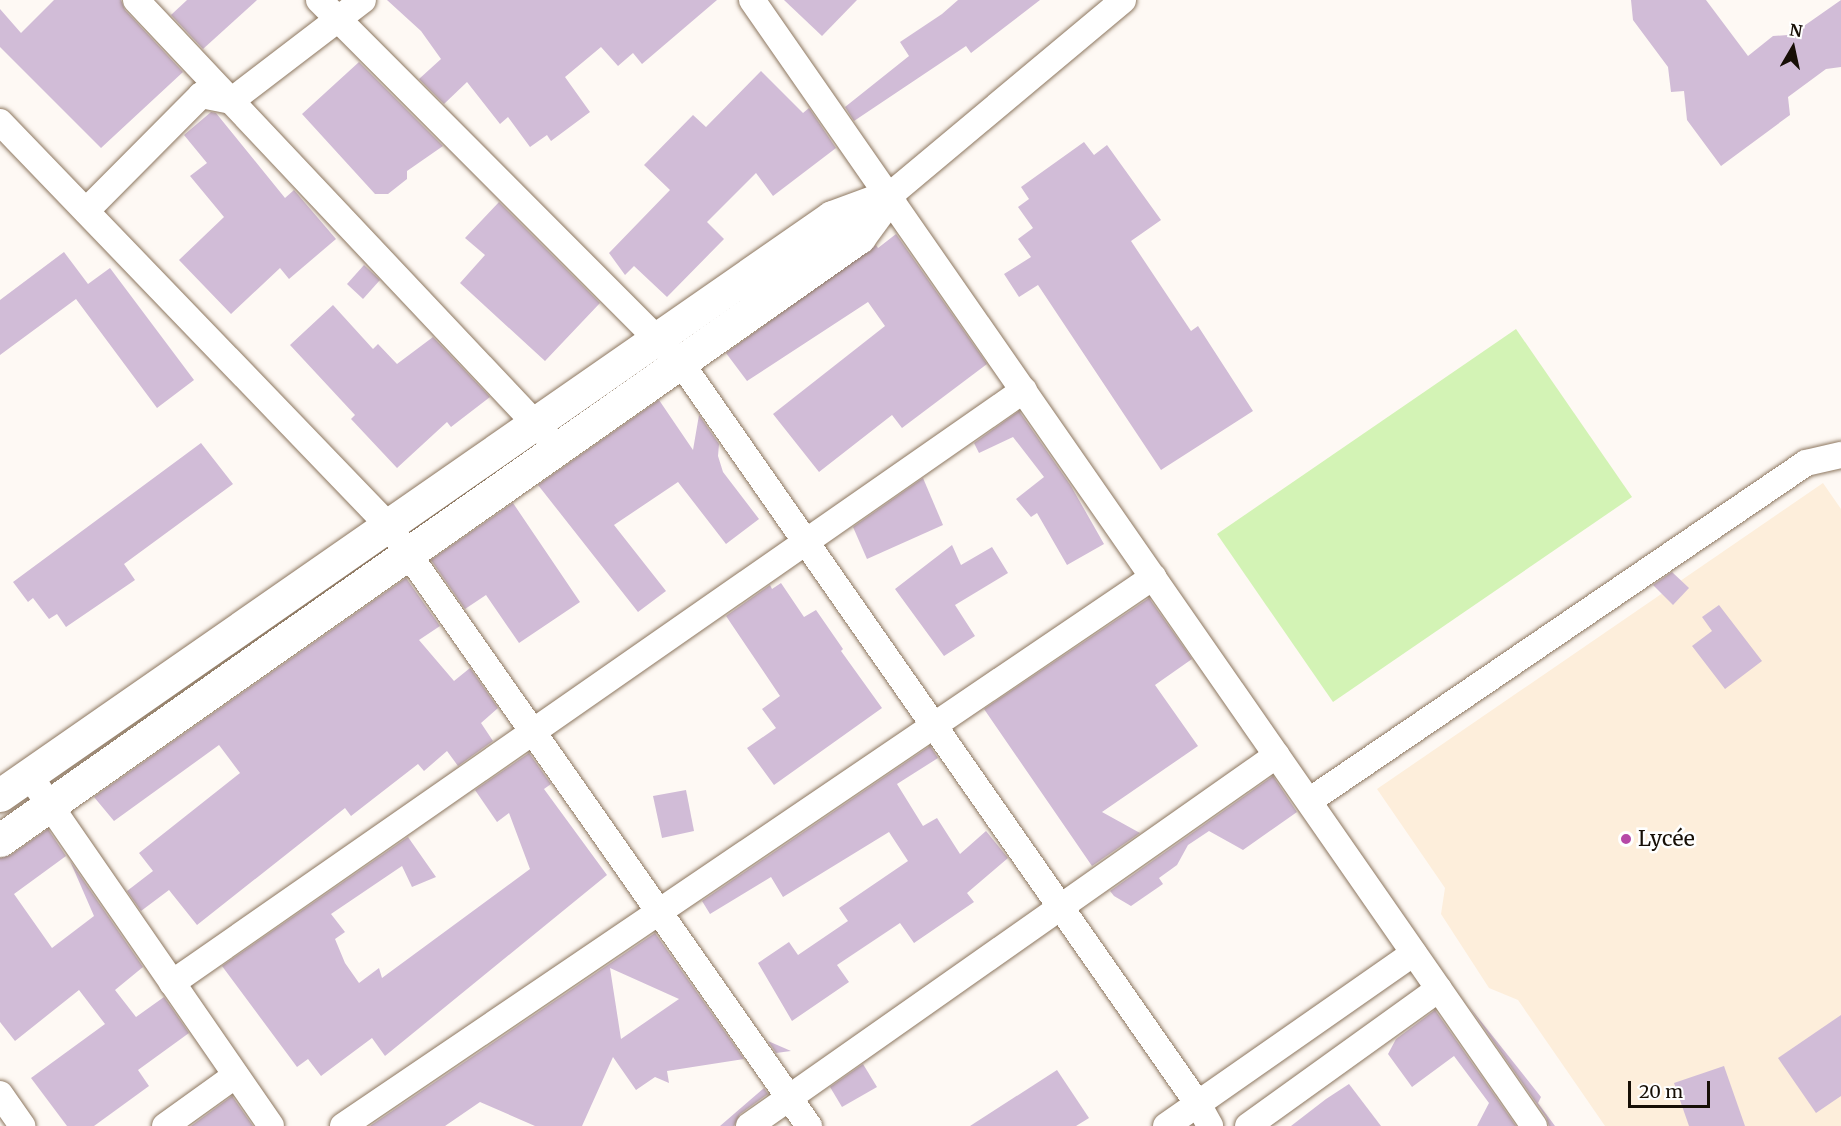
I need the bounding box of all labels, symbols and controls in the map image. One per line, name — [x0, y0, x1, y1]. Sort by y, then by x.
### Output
north arrow — [1763, 18, 1823, 78]
text: N — [1788, 19, 1804, 41]
place label: Lycée — [1638, 826, 1695, 852]
marker: Lycée — [1619, 832, 1633, 846]
scale bar — [1631, 1069, 1714, 1107]
text: 20 m — [1639, 1080, 1683, 1103]

